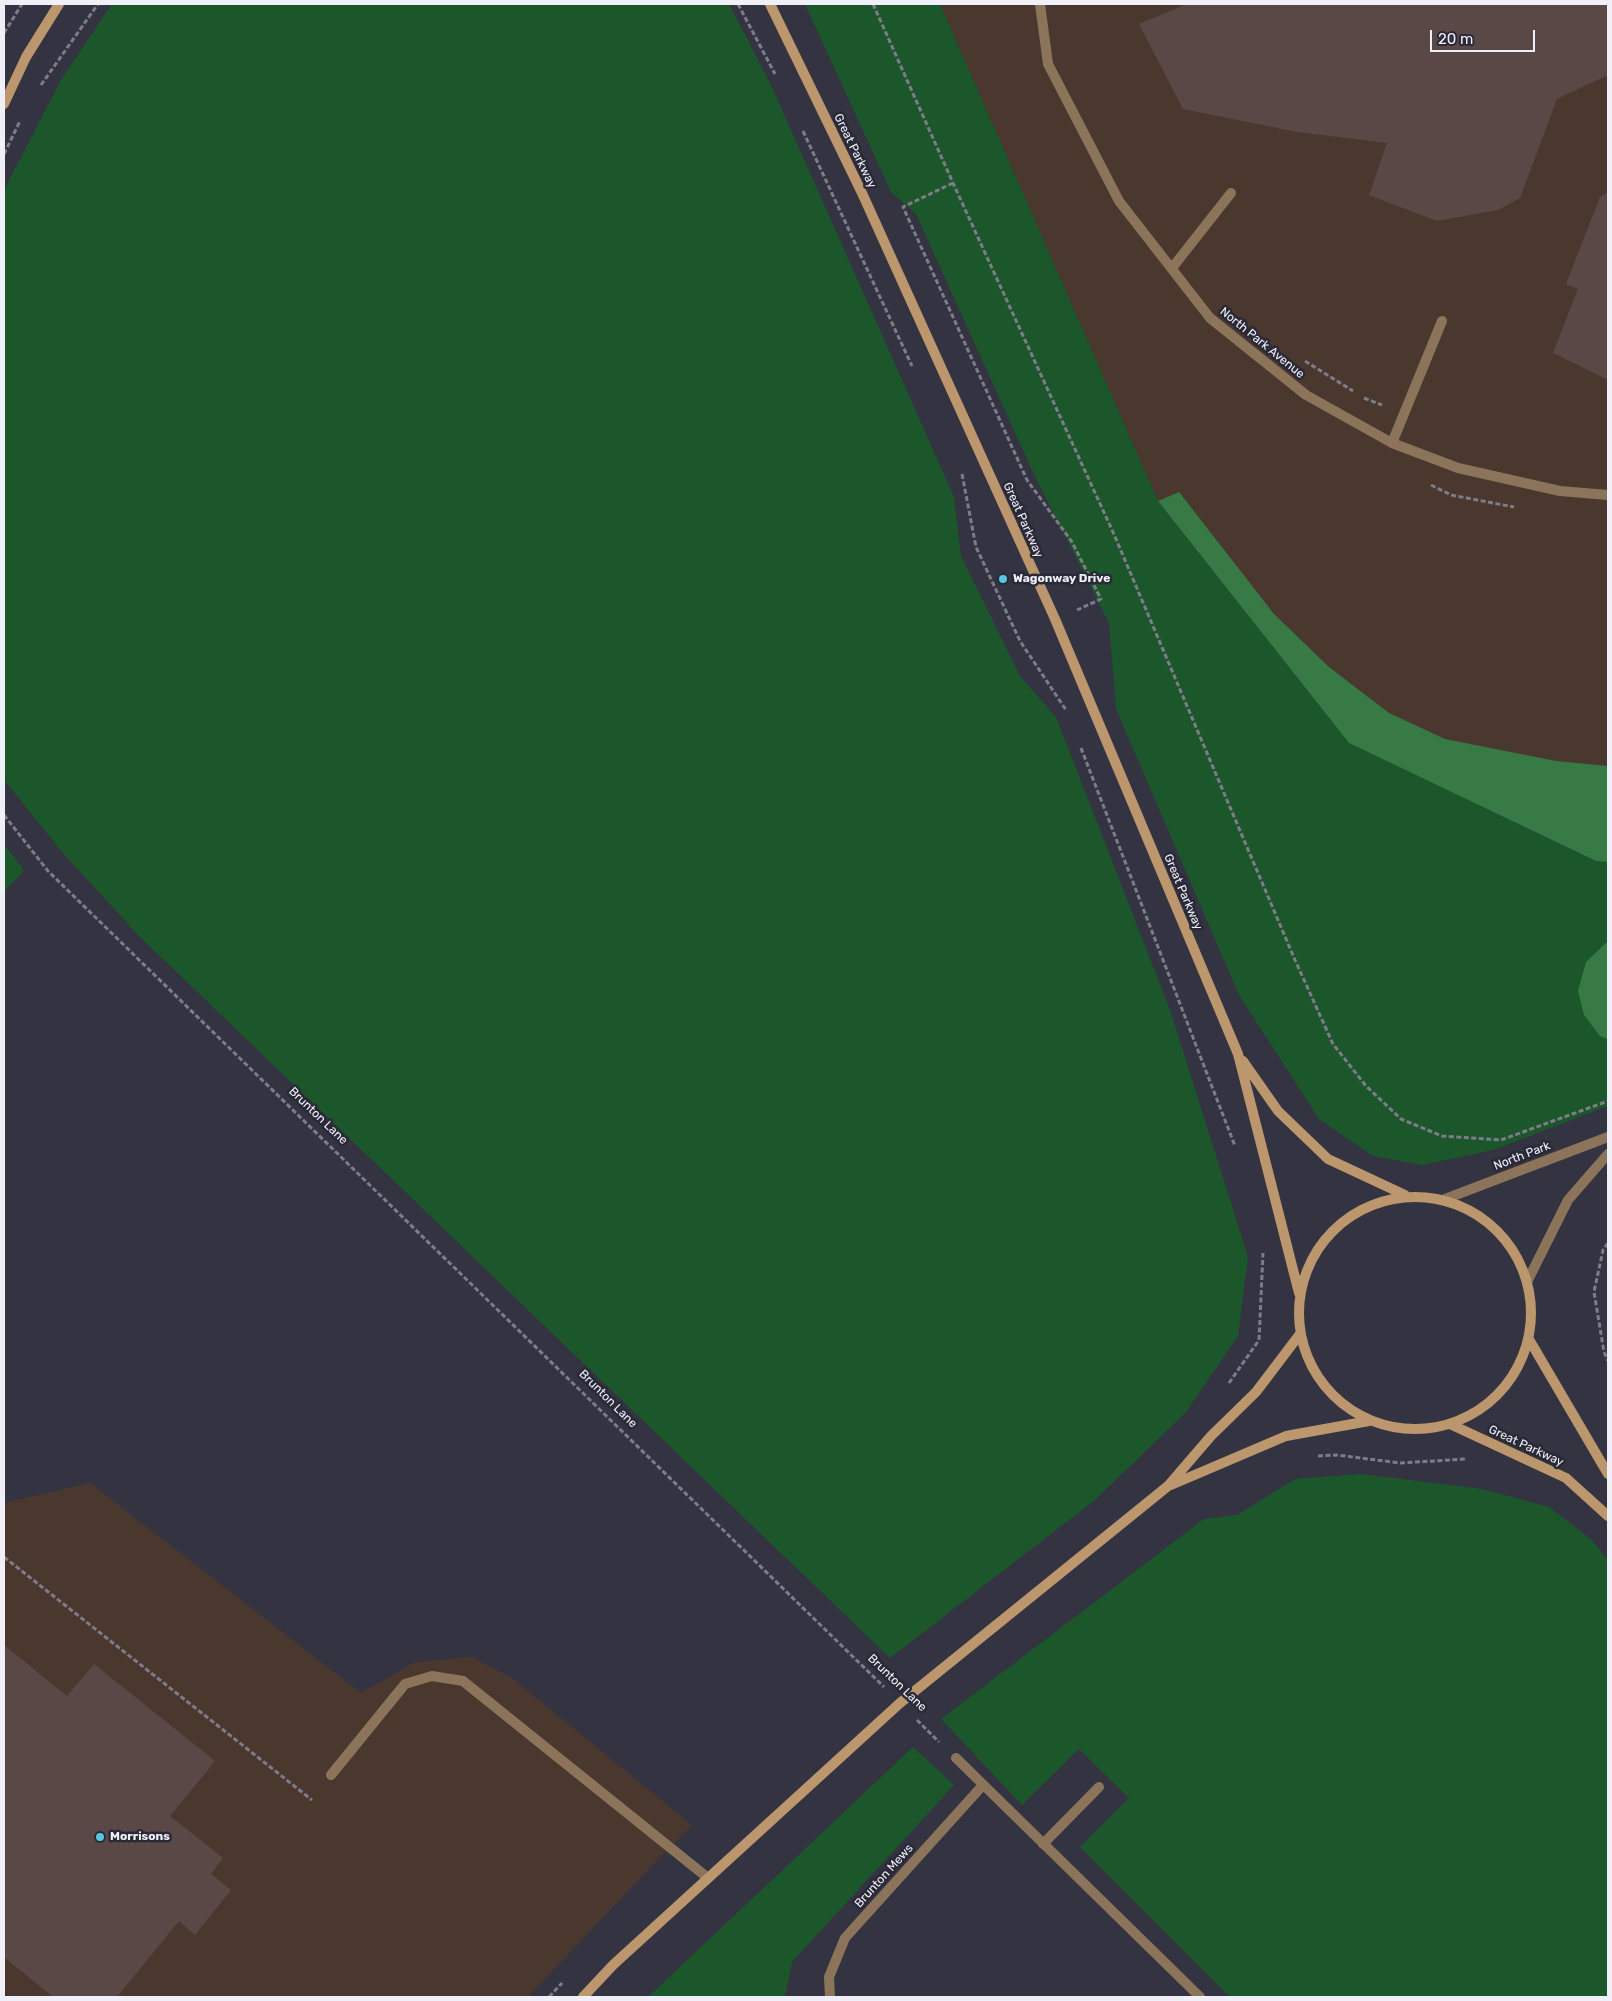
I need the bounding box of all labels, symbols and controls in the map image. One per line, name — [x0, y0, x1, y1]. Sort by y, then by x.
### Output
scale bar — [1432, 20, 1537, 52]
text: 20 m — [1438, 30, 1473, 48]
street label: Great Parkway — [831, 111, 879, 191]
street label: North Park Avenue — [1217, 304, 1307, 382]
street label: Great Parkway — [1000, 480, 1046, 560]
place label: Wagonway Drive — [1013, 572, 1110, 586]
marker: Wagonway Drive — [997, 573, 1009, 585]
street label: Great Parkway — [1161, 852, 1205, 932]
street label: Brunton Lane — [286, 1084, 350, 1148]
street label: North Park — [1492, 1139, 1552, 1173]
street label: Brunton Lane — [576, 1367, 640, 1431]
street label: Great Parkway — [1486, 1422, 1566, 1470]
street label: Brunton Lane — [865, 1651, 929, 1715]
place label: Morrisons — [110, 1830, 170, 1844]
marker: Morrisons — [94, 1831, 106, 1843]
street label: Brunton Mews — [852, 1841, 916, 1911]

